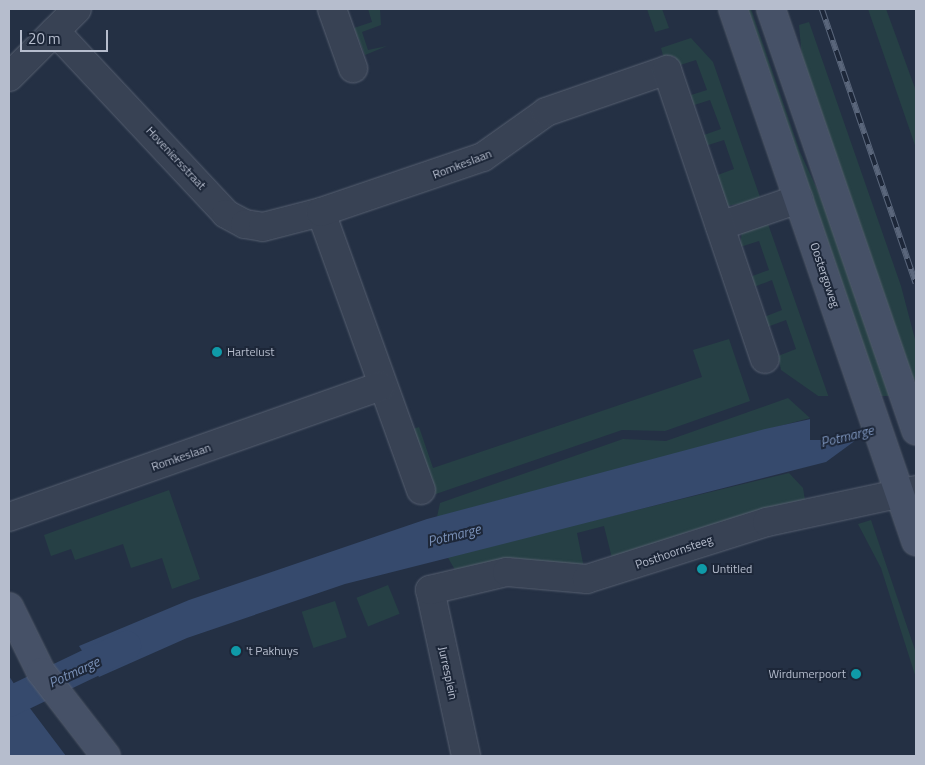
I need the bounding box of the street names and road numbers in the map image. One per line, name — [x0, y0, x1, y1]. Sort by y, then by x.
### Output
street label: Hoveniersstraat — [143, 123, 209, 193]
street label: Romkeslaan — [430, 146, 494, 182]
street label: Oostergoweg — [807, 241, 843, 309]
street label: Romkeslaan — [149, 440, 213, 474]
street label: Posthoornsteeg — [633, 532, 715, 572]
street label: Jurresplein — [435, 645, 461, 701]

